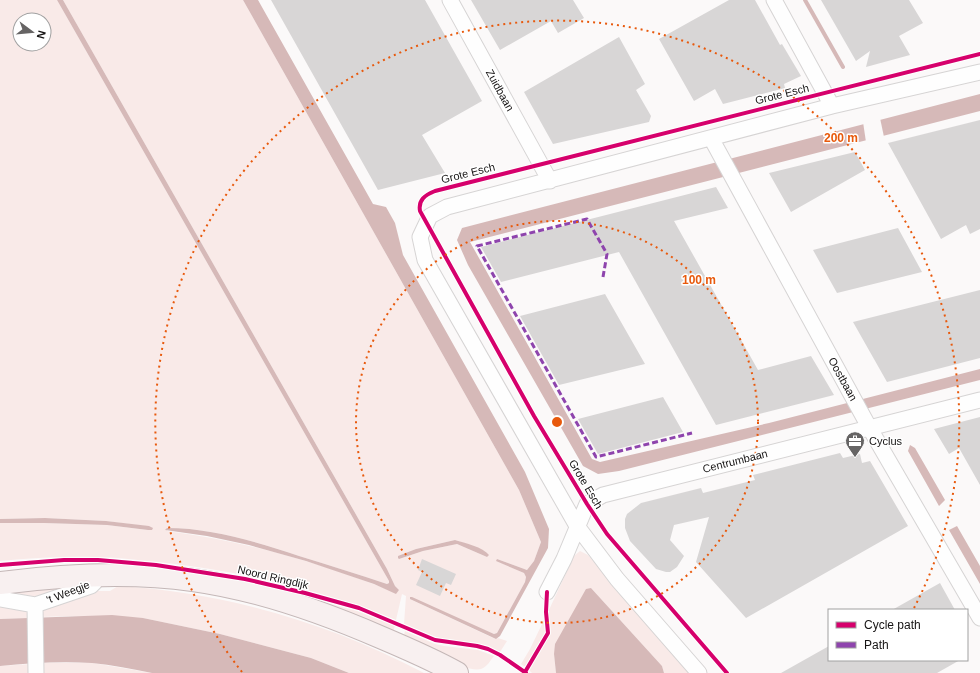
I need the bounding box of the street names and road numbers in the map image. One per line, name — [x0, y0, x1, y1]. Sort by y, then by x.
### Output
street label: Zuidbaan — [484, 67, 516, 113]
street label: Grote Esch — [754, 82, 810, 106]
street label: Grote Esch — [440, 161, 496, 185]
street label: Oostbaan — [826, 355, 860, 403]
street label: Centrumbaan — [701, 447, 769, 475]
street label: Grote Esch — [567, 457, 605, 511]
street label: Noord Ringdijk — [236, 563, 310, 591]
street label: 't Weegje — [45, 578, 91, 606]

